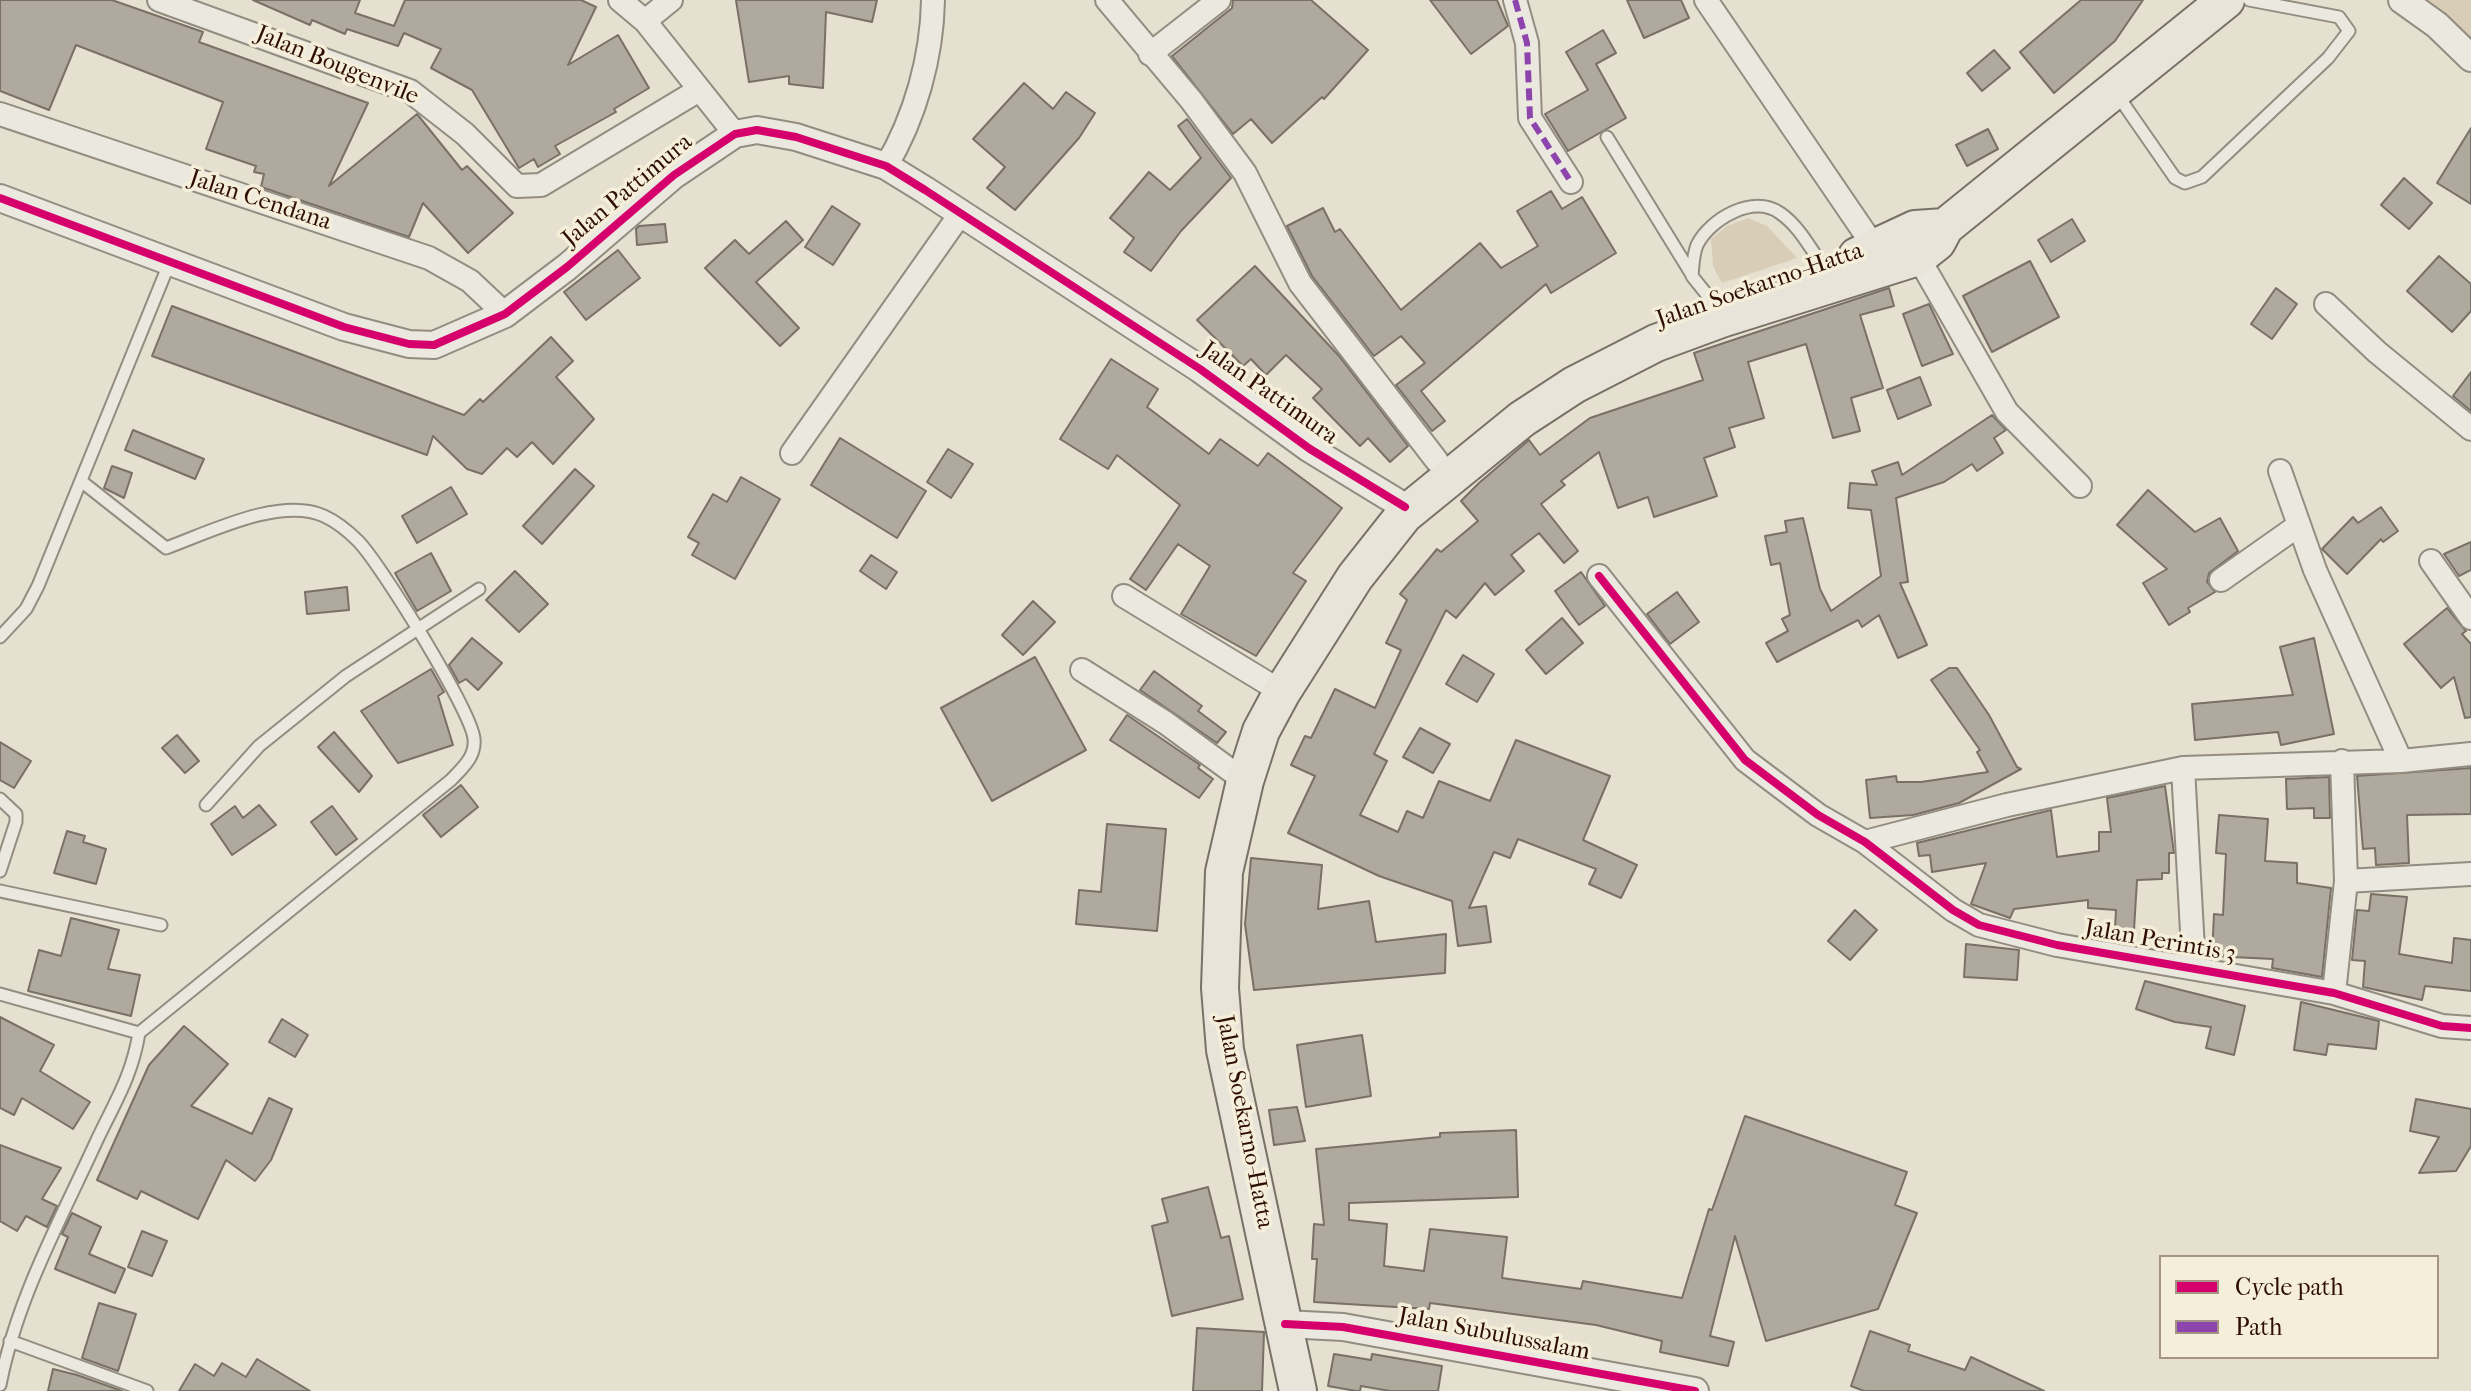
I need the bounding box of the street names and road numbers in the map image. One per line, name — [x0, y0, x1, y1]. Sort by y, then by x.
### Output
street label: Jalan Bougenvile — [251, 20, 423, 112]
street label: Jalan Pattimura — [557, 128, 699, 254]
street label: Jalan Cendana — [185, 165, 335, 237]
street label: Jalan Soekarno-Hatta — [1653, 237, 1867, 335]
street label: Jalan Pattimura — [1195, 336, 1343, 452]
street label: Jalan Perintis 3 — [2082, 915, 2238, 969]
street label: Jalan Soekarno-Hatta — [1209, 1013, 1279, 1231]
street label: Jalan Subulussalam — [1396, 1302, 1592, 1368]

